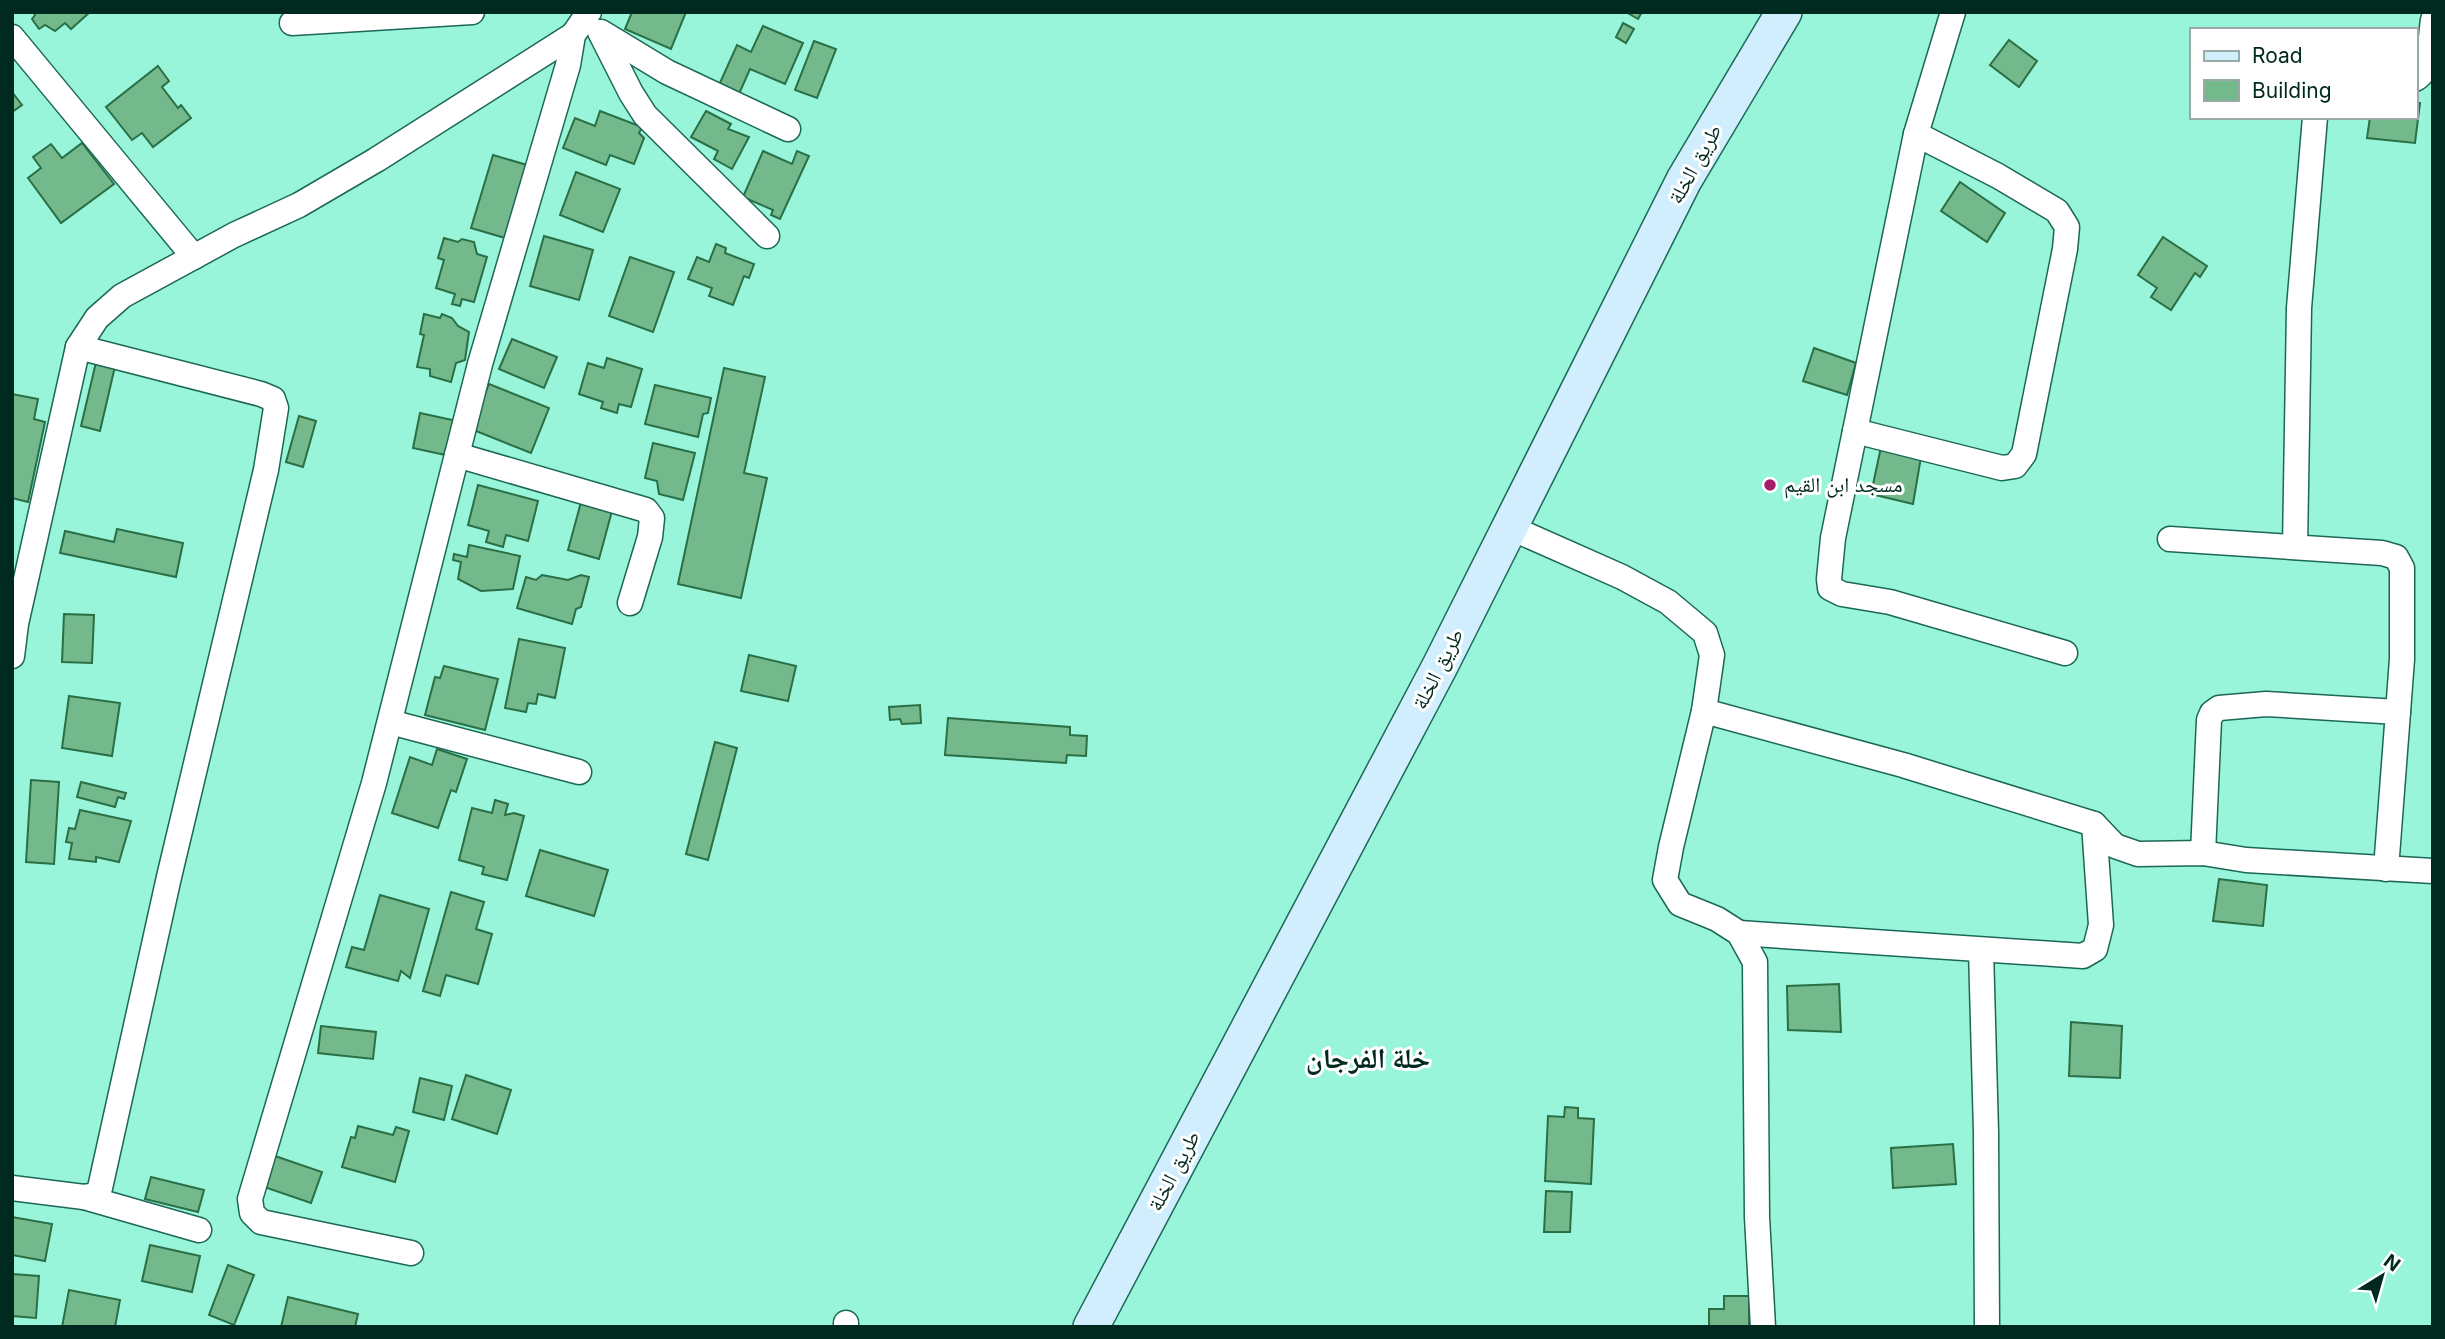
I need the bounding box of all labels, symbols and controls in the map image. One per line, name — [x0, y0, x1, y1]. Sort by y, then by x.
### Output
legend — [2190, 28, 2417, 119]
text: Road — [2252, 43, 2303, 68]
text: Building — [2252, 78, 2332, 103]
street label: طريق الخلة — [1663, 120, 1727, 208]
place label: مسجد ابن القيم — [1784, 472, 1903, 499]
marker: مسجد ابن القيم — [1762, 477, 1778, 493]
street label: طريق الخلة — [1407, 624, 1469, 714]
district label: خلة الفرجان — [1306, 1041, 1430, 1075]
street label: طريق الخلة — [1142, 1126, 1206, 1216]
north arrow — [2347, 1241, 2417, 1311]
text: N — [2379, 1249, 2405, 1276]

